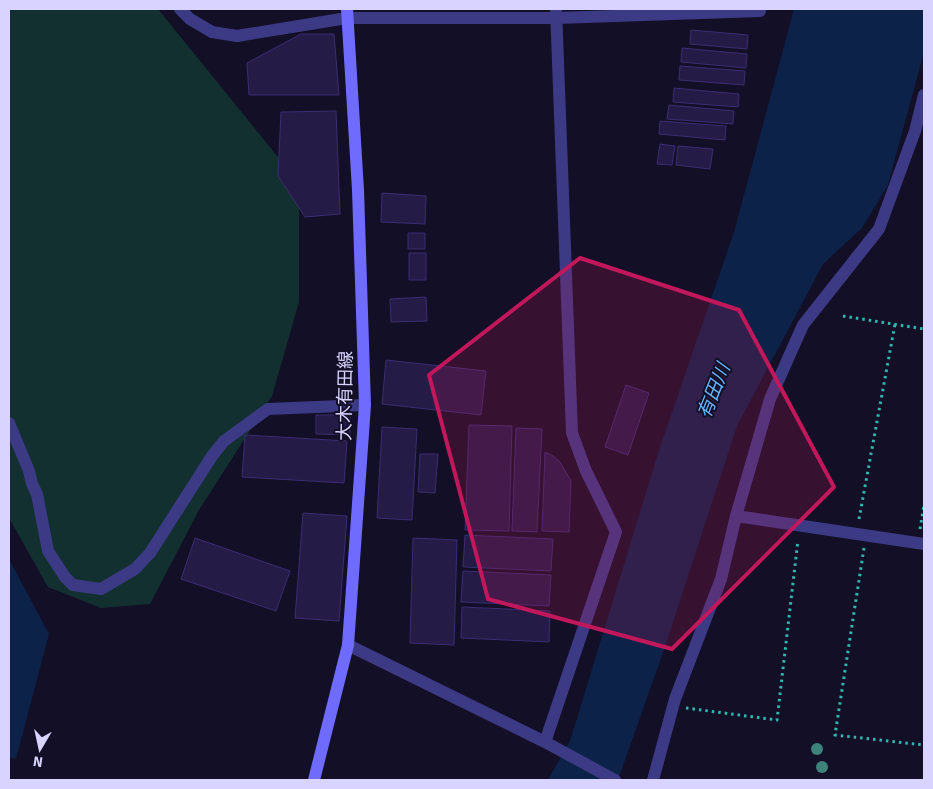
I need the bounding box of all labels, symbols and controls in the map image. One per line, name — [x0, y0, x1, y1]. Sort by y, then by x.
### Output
street label: 大木有田線 — [333, 351, 357, 441]
water label: 有田川 — [692, 358, 737, 422]
north arrow — [15, 724, 65, 774]
text: N — [32, 752, 44, 771]

